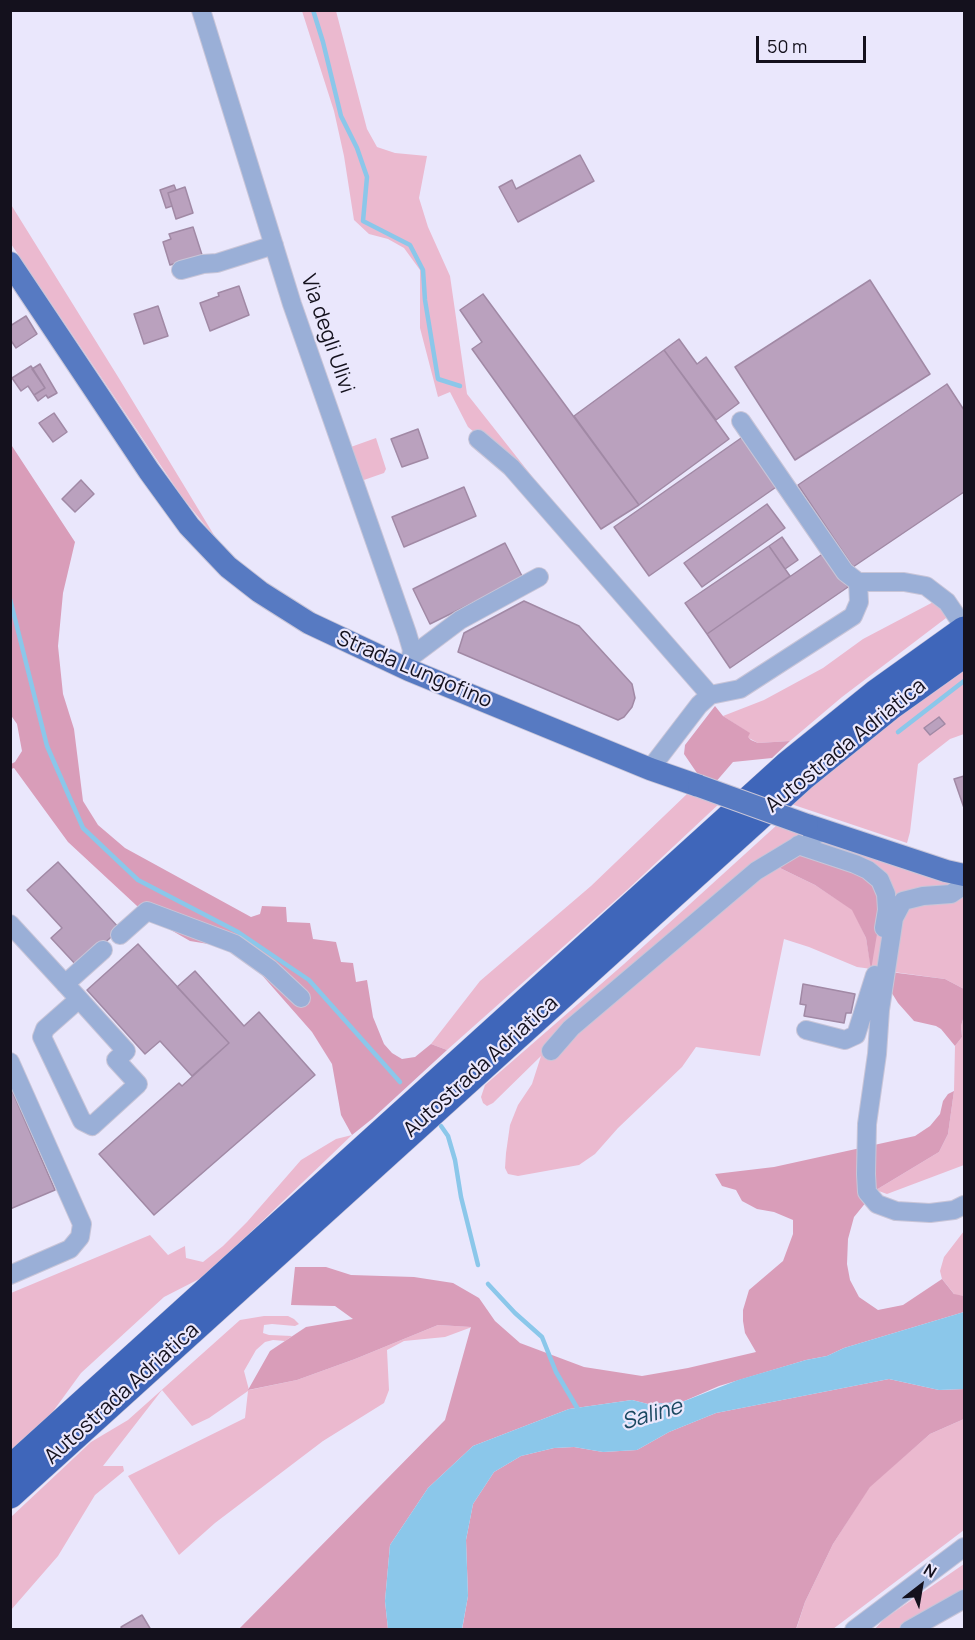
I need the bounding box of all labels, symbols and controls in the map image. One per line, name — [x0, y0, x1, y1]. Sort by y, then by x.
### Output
scale bar — [759, 24, 868, 62]
text: 50 m — [767, 34, 807, 58]
street label: Via degli Ulivi — [295, 271, 359, 397]
street label: Strada Lungofino — [332, 626, 496, 714]
street label: Autostrada Adriatica — [761, 674, 931, 818]
street label: Autostrada Adriatica — [399, 991, 563, 1143]
street label: Autostrada Adriatica — [40, 1318, 204, 1470]
water label: Saline — [619, 1394, 685, 1436]
north arrow — [891, 1556, 951, 1616]
text: N — [920, 1558, 941, 1583]

